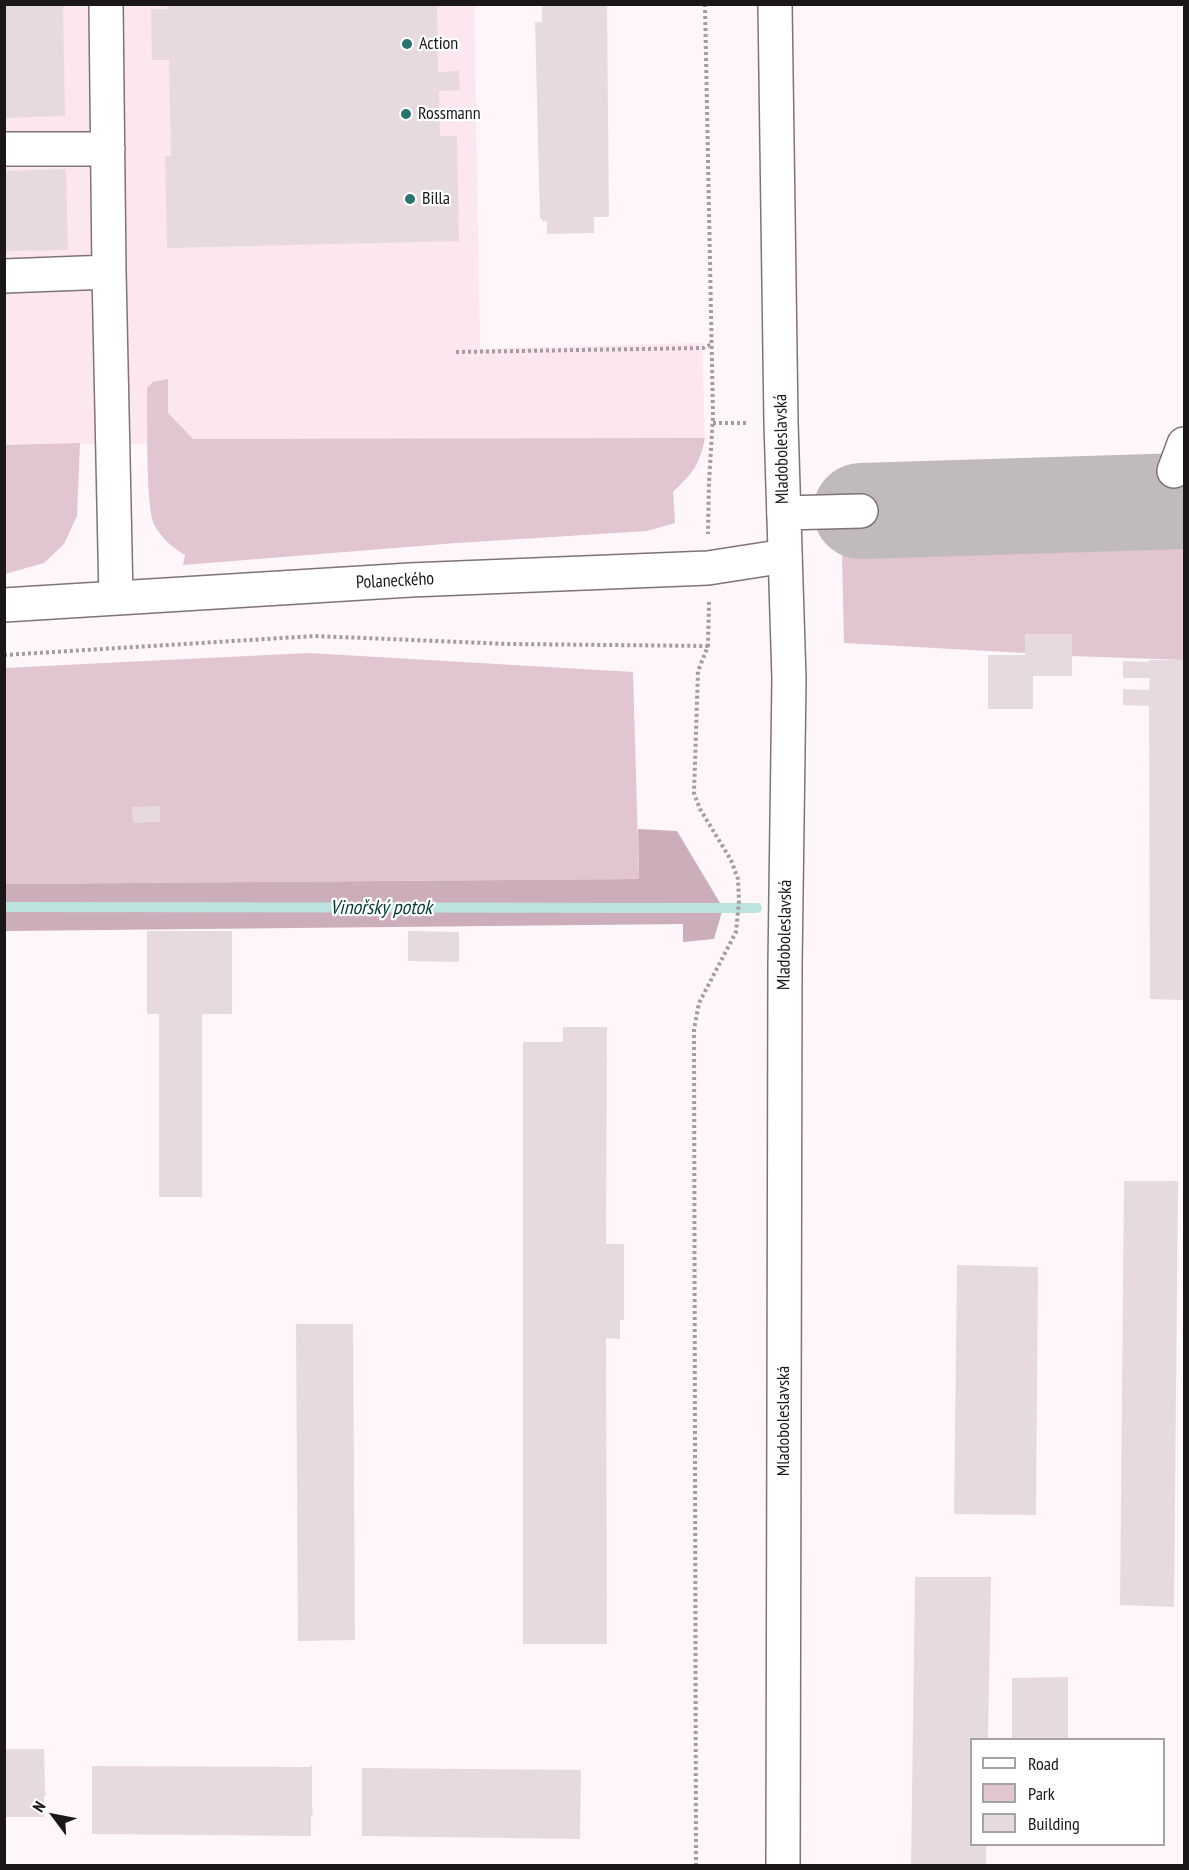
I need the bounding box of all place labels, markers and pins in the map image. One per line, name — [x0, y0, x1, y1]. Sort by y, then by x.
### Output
place label: Action — [419, 33, 458, 55]
marker: Action — [400, 37, 414, 51]
place label: Rossmann — [418, 103, 481, 125]
marker: Rossmann — [399, 107, 413, 121]
place label: Billa — [422, 188, 450, 210]
marker: Billa — [403, 192, 417, 206]

